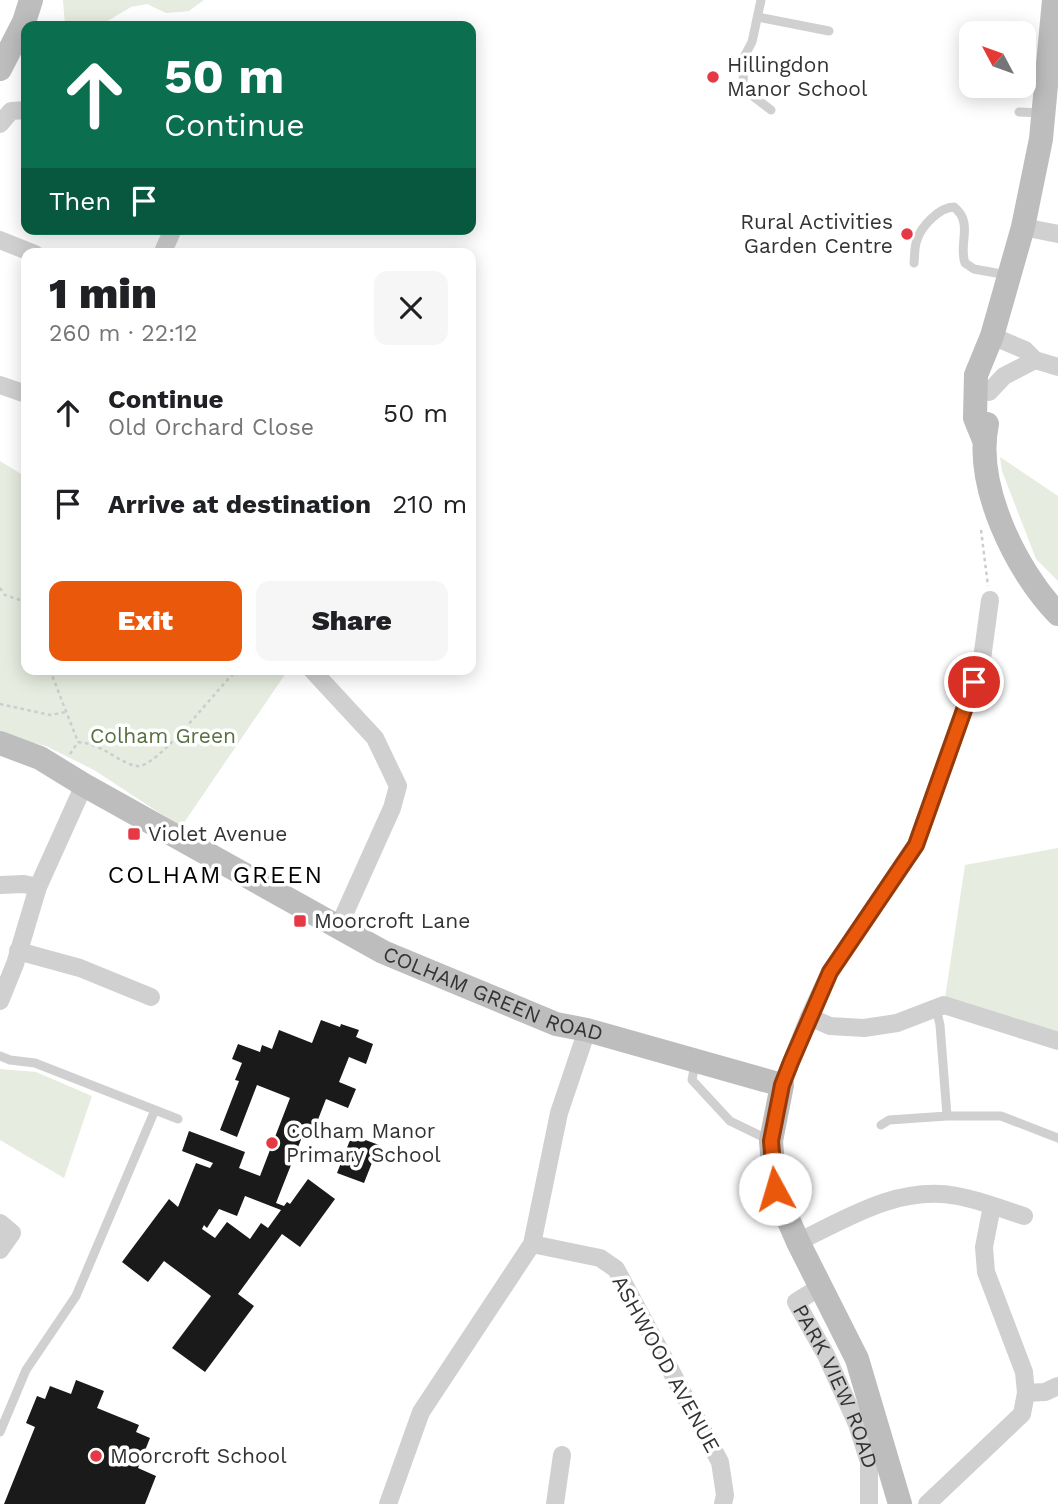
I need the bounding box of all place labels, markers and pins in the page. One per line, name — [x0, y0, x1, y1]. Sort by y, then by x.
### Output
place label: Hillingdon Manor School — [727, 52, 868, 101]
marker: Hillingdon Manor School — [705, 69, 721, 85]
place label: Rural Activities Garden Centre — [740, 209, 893, 258]
marker: Rural Activities Garden Centre — [899, 226, 915, 242]
pin — [944, 652, 1004, 712]
place label: Violet Avenue — [148, 821, 287, 846]
marker: Violet Avenue — [126, 826, 142, 842]
place label: Moorcroft Lane — [314, 908, 470, 933]
marker: Moorcroft Lane — [292, 913, 308, 929]
place label: Colham Manor Primary School — [286, 1118, 441, 1167]
marker: Colham Manor Primary School — [264, 1135, 280, 1151]
place label: Moorcroft School — [110, 1443, 287, 1468]
marker: Moorcroft School — [88, 1448, 104, 1464]

